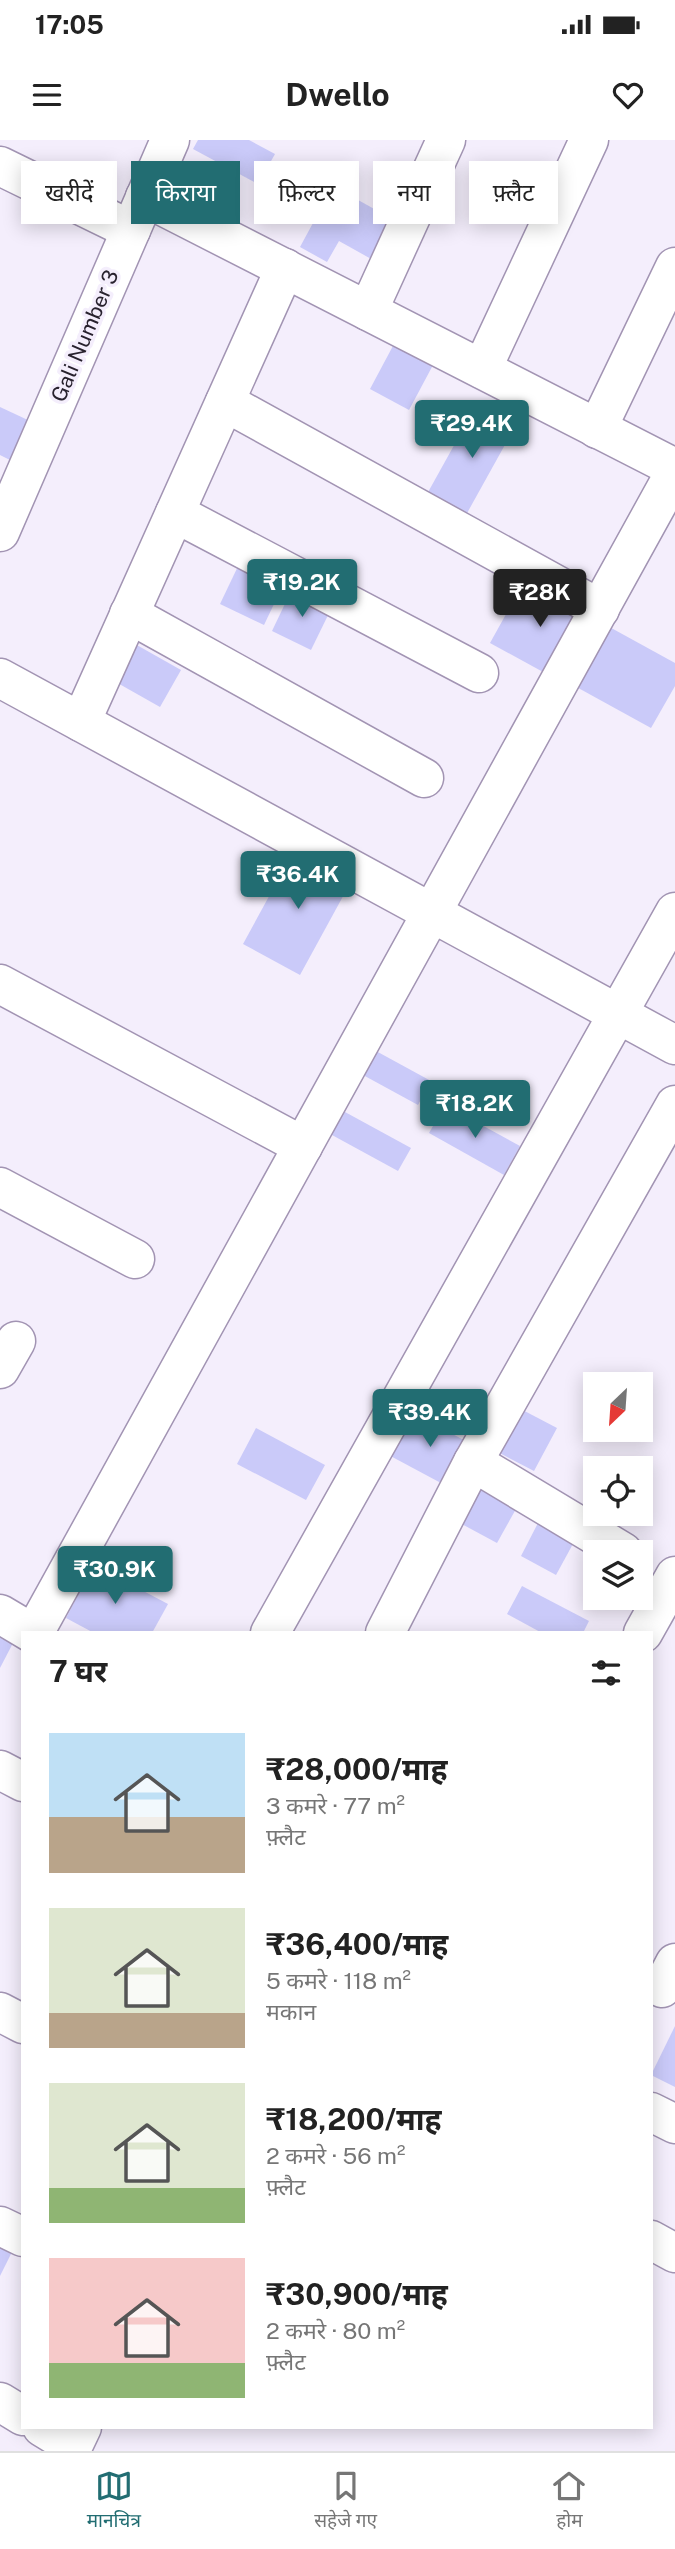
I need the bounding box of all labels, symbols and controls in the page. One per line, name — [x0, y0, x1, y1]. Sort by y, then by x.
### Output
text: 17:05 — [35, 9, 104, 40]
icon: menu — [28, 76, 66, 114]
text: Dwello — [285, 76, 390, 113]
icon: heart — [609, 76, 647, 114]
chip: खरीदें — [21, 161, 117, 224]
chip: किराया — [131, 161, 240, 224]
chip: फ़िल्टर — [254, 161, 359, 224]
chip: नया — [373, 161, 455, 224]
chip: फ़्लैट — [469, 161, 558, 224]
street label: Gali Number 3 — [46, 266, 124, 406]
pin: ₹29.4K — [415, 400, 529, 460]
text: ₹29.4K — [431, 409, 513, 436]
pin: ₹19.2K — [245, 560, 359, 619]
text: ₹19.2K — [263, 568, 341, 595]
pin: ₹28K — [499, 570, 581, 629]
text: ₹28K — [509, 578, 571, 605]
pin: ₹36.4K — [241, 852, 355, 911]
text: ₹36.4K — [257, 860, 339, 887]
pin: ₹18.2K — [418, 1080, 532, 1140]
text: ₹18.2K — [436, 1089, 514, 1116]
north arrow — [583, 1372, 653, 1442]
map controls — [583, 1372, 653, 1610]
pin: ₹39.4K — [373, 1390, 487, 1449]
text: ₹39.4K — [389, 1398, 471, 1425]
button: locate — [583, 1456, 653, 1526]
button: layers — [583, 1540, 653, 1610]
pin: ₹30.9K — [58, 1546, 172, 1606]
text: ₹30.9K — [74, 1555, 156, 1582]
text: 7 घर — [49, 1653, 107, 1689]
icon: filters — [587, 1654, 625, 1692]
text: ₹28,000/माह — [266, 1751, 447, 1787]
icon: home — [105, 1761, 189, 1845]
text: 3 कमरे · 77 m² — [266, 1792, 405, 1819]
text: फ़्लैट — [266, 1823, 306, 1850]
text: ₹36,400/माह — [266, 1926, 448, 1962]
icon: home — [105, 1936, 189, 2020]
text: 5 कमरे · 118 m² — [266, 1967, 411, 1994]
text: मकान — [266, 1998, 316, 2025]
text: ₹18,200/माह — [266, 2101, 442, 2137]
icon: home — [105, 2111, 189, 2195]
text: 2 कमरे · 56 m² — [266, 2142, 405, 2169]
text: फ़्लैट — [266, 2173, 306, 2200]
text: ₹30,900/माह — [266, 2276, 448, 2312]
icon: home — [105, 2286, 189, 2370]
text: 2 कमरे · 80 m² — [266, 2317, 405, 2344]
text: फ़्लैट — [266, 2348, 306, 2375]
tab: मानचित्र — [87, 2467, 141, 2535]
tab: सहेजे गए — [314, 2467, 377, 2535]
tab: होम — [550, 2467, 588, 2535]

